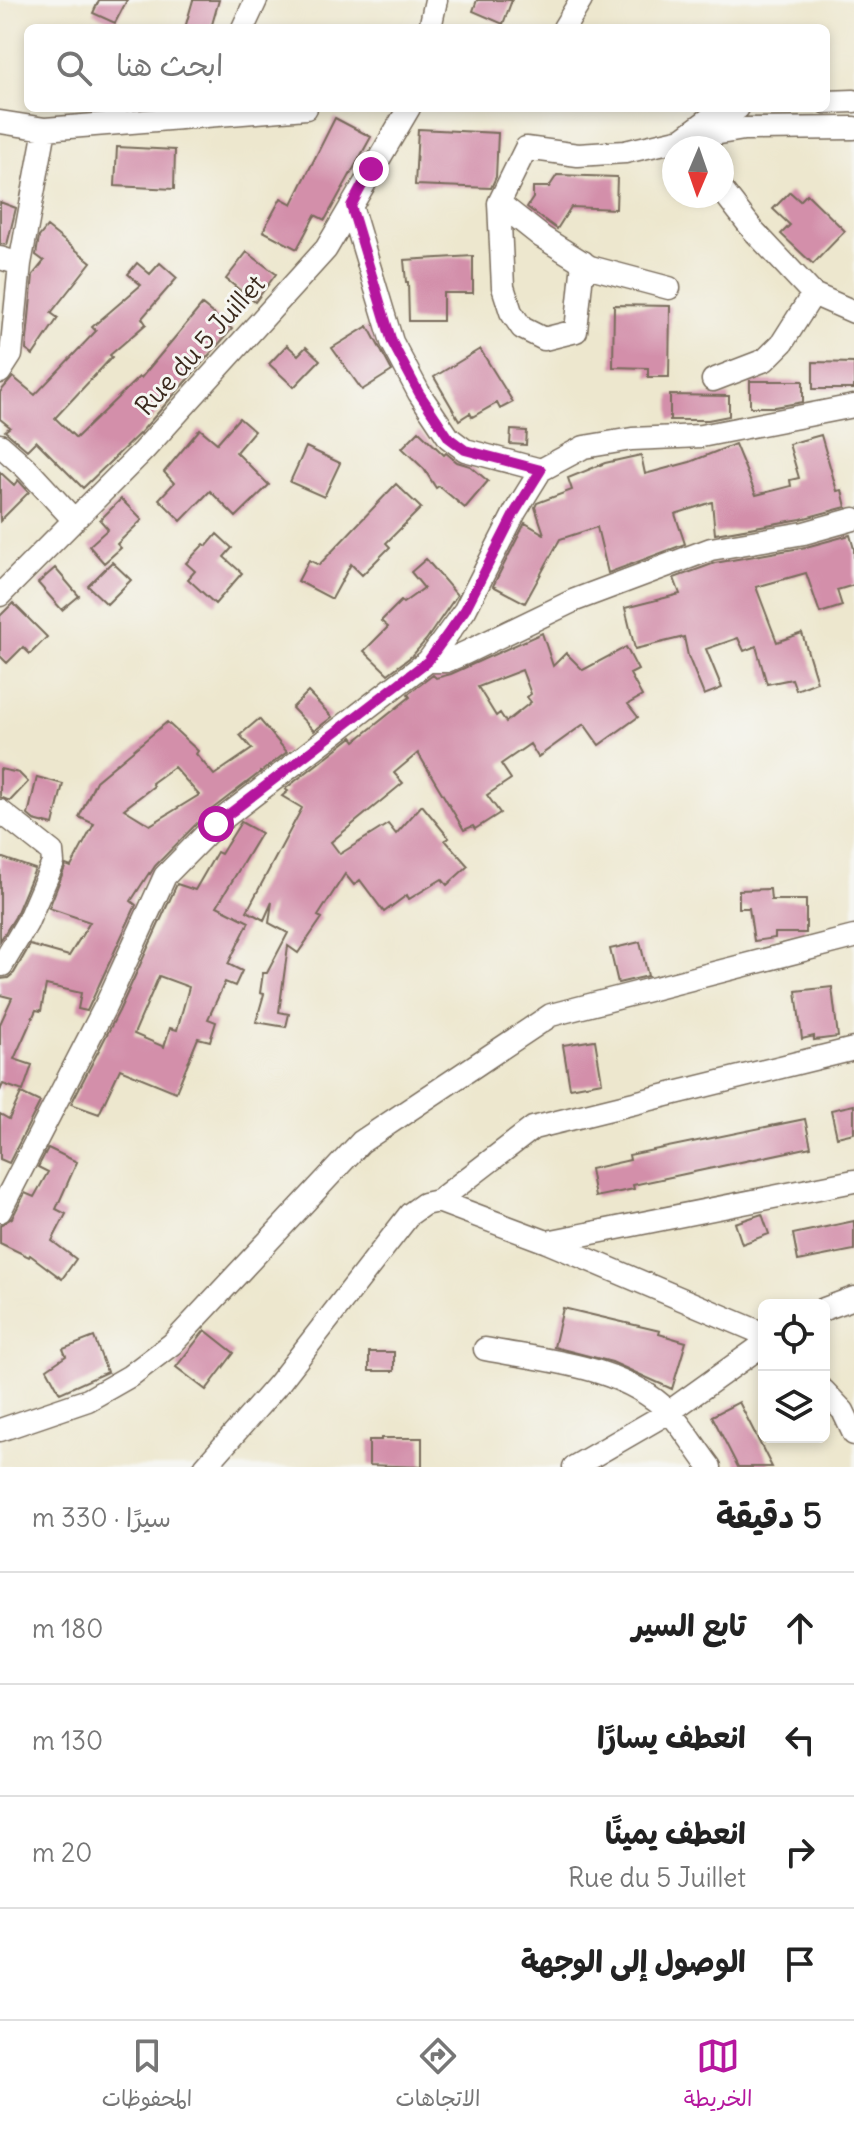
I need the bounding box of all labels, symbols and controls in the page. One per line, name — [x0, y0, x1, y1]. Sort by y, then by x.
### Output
search box — [24, 24, 830, 112]
icon: search — [52, 46, 96, 90]
text: ابحث هنا — [116, 46, 223, 84]
north arrow — [662, 136, 734, 208]
route end — [353, 151, 389, 187]
street label: Rue du 5 Juillet — [128, 267, 272, 422]
route start — [198, 806, 234, 842]
map controls — [758, 1299, 830, 1443]
button: locate — [758, 1299, 830, 1371]
button: layers — [758, 1371, 830, 1443]
text: 5 دقيقة — [716, 1494, 822, 1537]
text: سيرًا · 330 m — [32, 1501, 171, 1534]
text: تابع السير — [632, 1606, 746, 1644]
icon: ahead — [778, 1606, 822, 1650]
text: 180 m — [32, 1612, 103, 1645]
text: انعطف يسارًا — [597, 1718, 746, 1756]
icon: left — [778, 1718, 822, 1762]
text: 130 m — [32, 1724, 103, 1757]
text: انعطف يمينًا — [605, 1814, 746, 1852]
icon: right — [778, 1830, 822, 1874]
text: 20 m — [32, 1836, 92, 1869]
text: Rue du 5 Juillet — [568, 1861, 746, 1894]
text: الوصول إلى الوجهة — [521, 1942, 746, 1980]
icon: arrive — [778, 1942, 822, 1986]
tab: المحفوظات — [102, 2034, 192, 2118]
tab: الاتجاهات — [396, 2034, 480, 2118]
tab: الخريطة — [684, 2034, 752, 2118]

